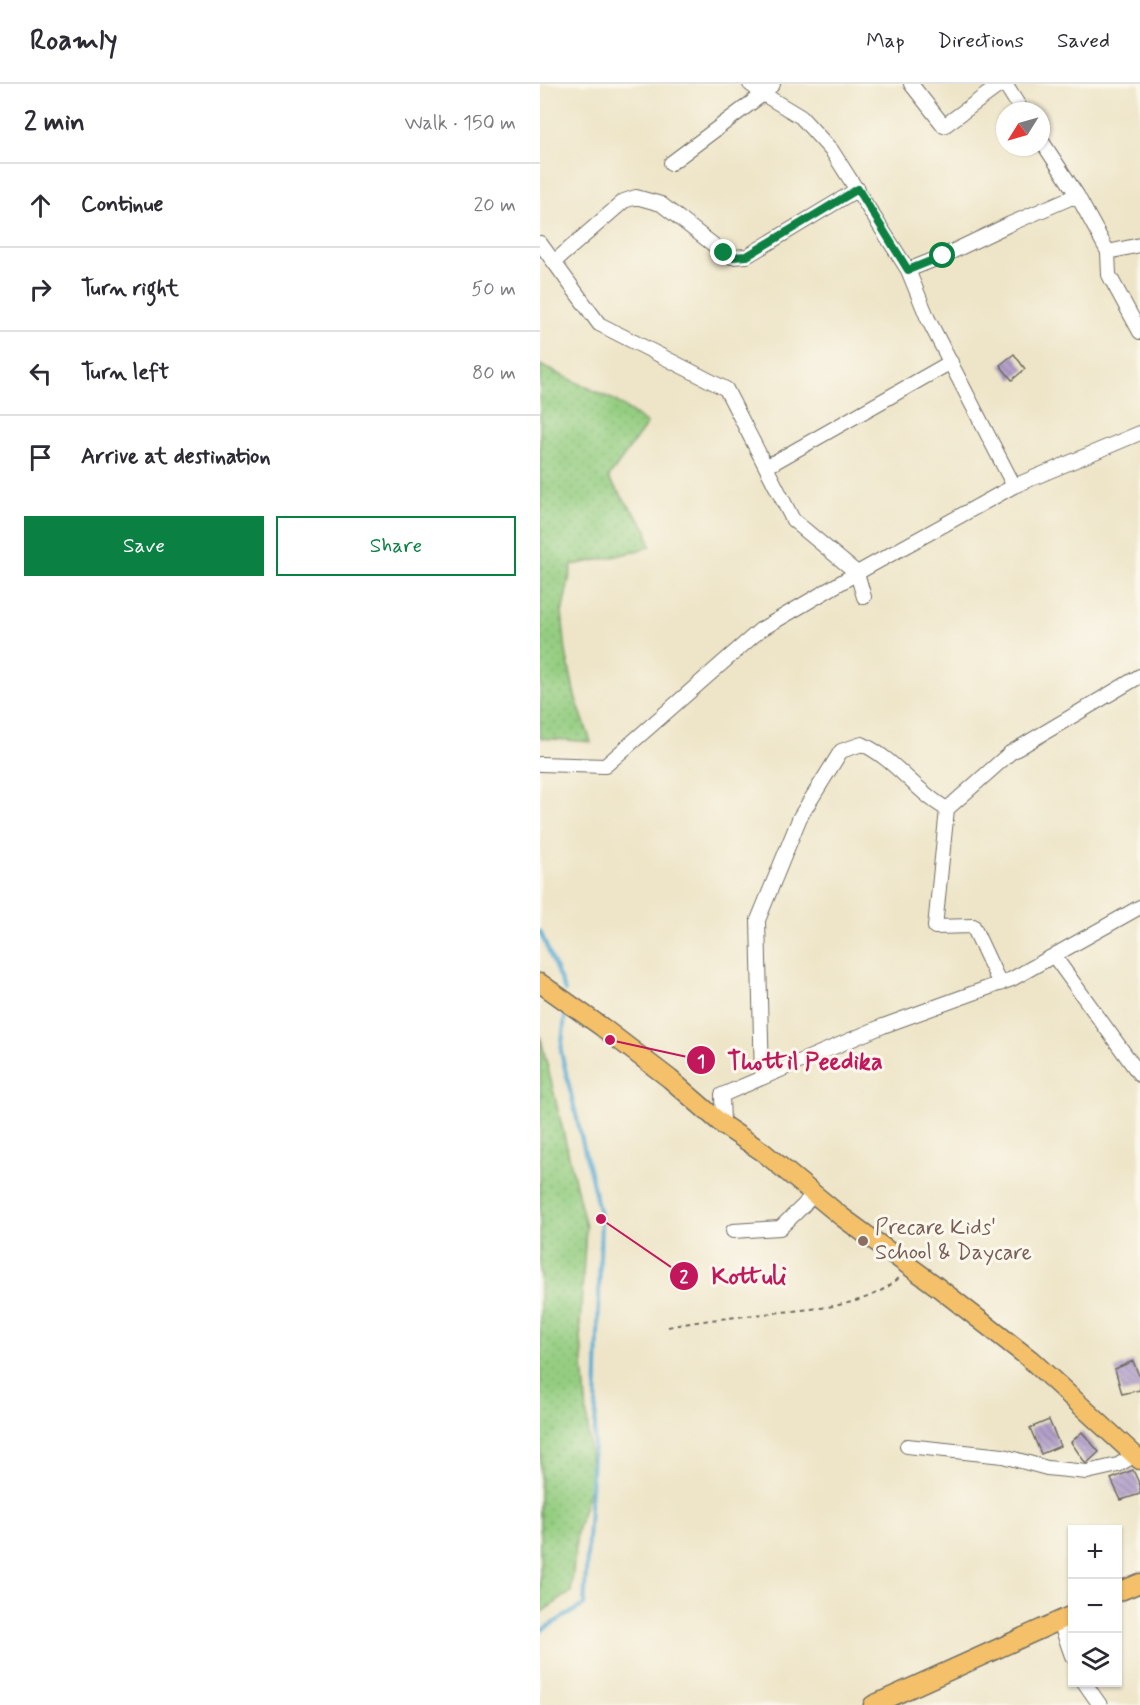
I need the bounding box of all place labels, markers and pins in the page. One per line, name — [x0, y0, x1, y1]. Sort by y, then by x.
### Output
callout: Thottil Peedika — [686, 1039, 895, 1081]
place label: Precare Kids' School & Daycare — [875, 1214, 1032, 1267]
marker: Precare Kids' School & Daycare — [856, 1234, 870, 1248]
callout: Kottuli — [669, 1255, 798, 1297]

